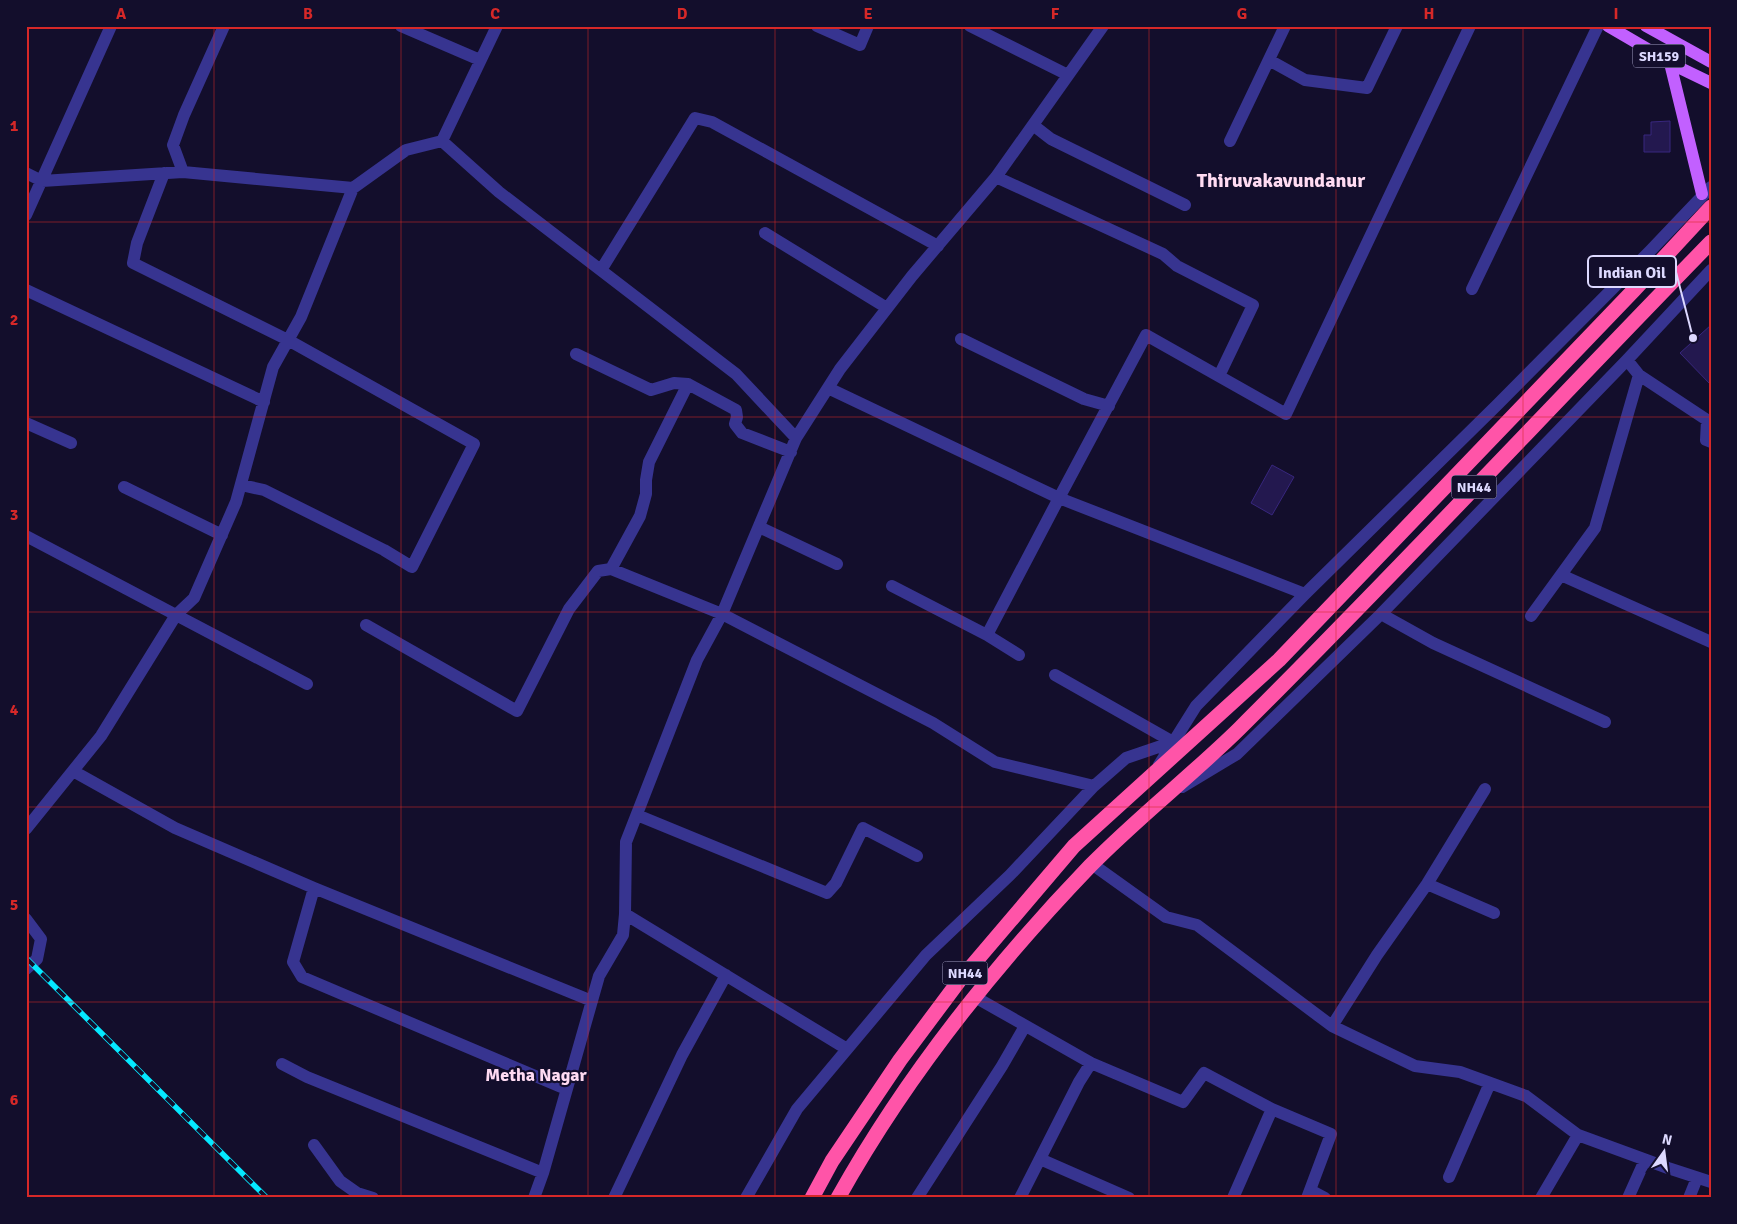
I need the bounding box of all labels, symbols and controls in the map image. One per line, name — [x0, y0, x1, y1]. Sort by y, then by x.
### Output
text: A — [116, 4, 127, 24]
text: B — [303, 4, 313, 24]
text: C — [490, 4, 500, 24]
text: D — [677, 4, 688, 24]
text: E — [863, 4, 873, 24]
text: F — [1051, 4, 1060, 24]
text: G — [1237, 4, 1247, 24]
text: H — [1424, 4, 1434, 24]
text: I — [1613, 4, 1619, 24]
road number: SH159 — [1633, 44, 1685, 68]
text: 1 — [10, 116, 19, 136]
district label: Thiruvakavundanur — [1197, 168, 1365, 193]
callout: Indian Oil — [1588, 256, 1676, 287]
text: Indian Oil — [1598, 263, 1666, 283]
text: 2 — [10, 310, 18, 330]
road number: NH44 — [1452, 476, 1496, 498]
text: 3 — [10, 505, 18, 525]
text: 4 — [10, 700, 19, 720]
text: 5 — [10, 895, 18, 915]
road number: NH44 — [942, 961, 988, 984]
district label: Metha Nagar — [485, 1064, 588, 1086]
text: 6 — [10, 1090, 19, 1110]
north arrow — [1640, 1126, 1690, 1176]
text: N — [1660, 1130, 1674, 1149]

